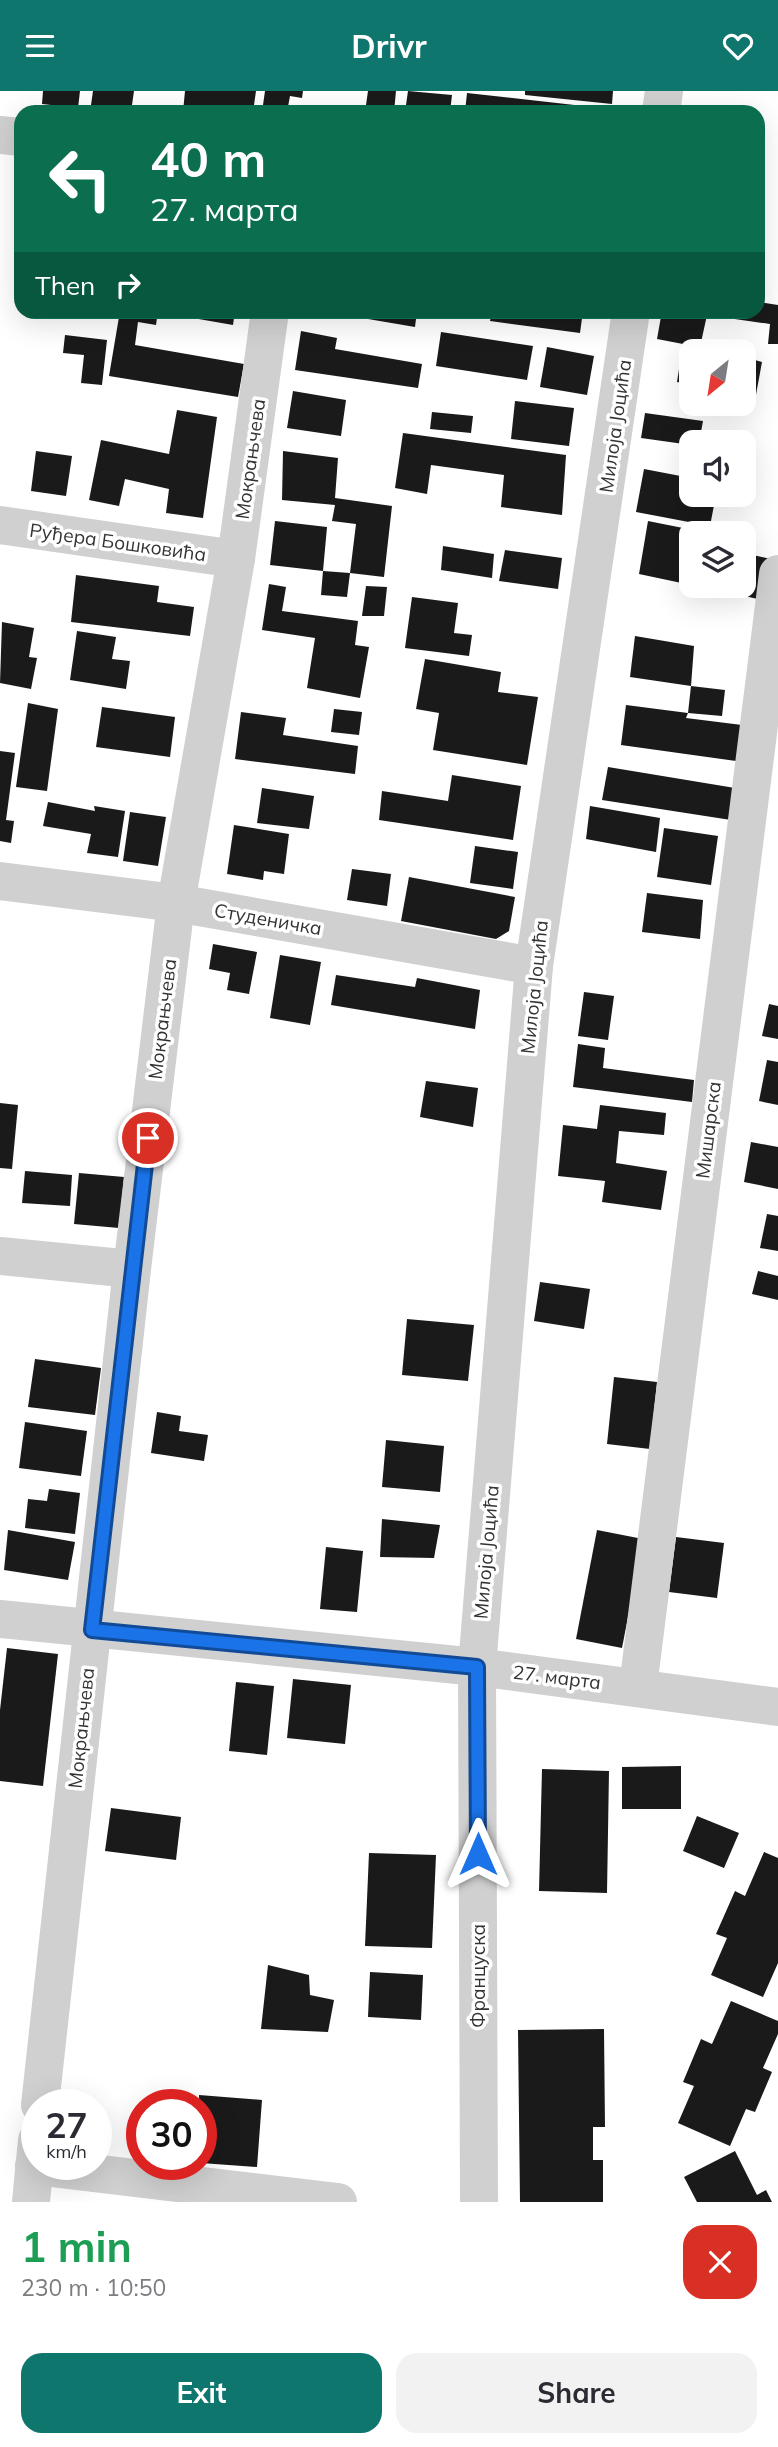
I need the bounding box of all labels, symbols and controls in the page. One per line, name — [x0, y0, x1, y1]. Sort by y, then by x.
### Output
text: Drivr — [351, 26, 427, 66]
icon: menu — [21, 27, 59, 65]
icon: heart — [719, 27, 757, 65]
text: 40 m — [150, 128, 266, 189]
icon: left — [35, 133, 126, 224]
text: 27. марта — [150, 189, 299, 229]
icon: right — [109, 266, 147, 304]
text: Then — [35, 269, 95, 302]
north arrow — [679, 339, 756, 417]
map controls — [679, 339, 756, 598]
street label: Милоја Јоцића — [594, 358, 636, 494]
street label: Мокрањчева — [230, 397, 270, 521]
button: sound — [679, 430, 756, 507]
street label: Руђера Бошковића — [28, 518, 208, 566]
button: layers — [679, 521, 756, 598]
street label: Студеничка — [212, 898, 324, 940]
street label: Милоја Јоцића — [515, 919, 553, 1055]
street label: Мокрањчева — [143, 957, 181, 1081]
street label: Мишарска — [690, 1080, 726, 1180]
pin — [118, 1108, 178, 1168]
icon: arrive — [129, 1119, 167, 1157]
street label: Милоја Јоцића — [468, 1484, 504, 1620]
street label: 27. марта — [512, 1660, 602, 1694]
street label: Мокрањчева — [63, 1666, 99, 1790]
position arrow — [441, 1817, 515, 1891]
street label: Француска — [466, 1924, 490, 2028]
speed limit sign: 30 — [126, 2089, 217, 2180]
text: 27 — [45, 2103, 88, 2147]
text: km/h — [46, 2140, 87, 2163]
text: 1 min — [21, 2220, 132, 2273]
button: close — [683, 2225, 757, 2299]
text: 230 m · 10:50 — [21, 2273, 166, 2302]
button: Exit — [21, 2353, 382, 2433]
button: Share — [396, 2353, 757, 2433]

